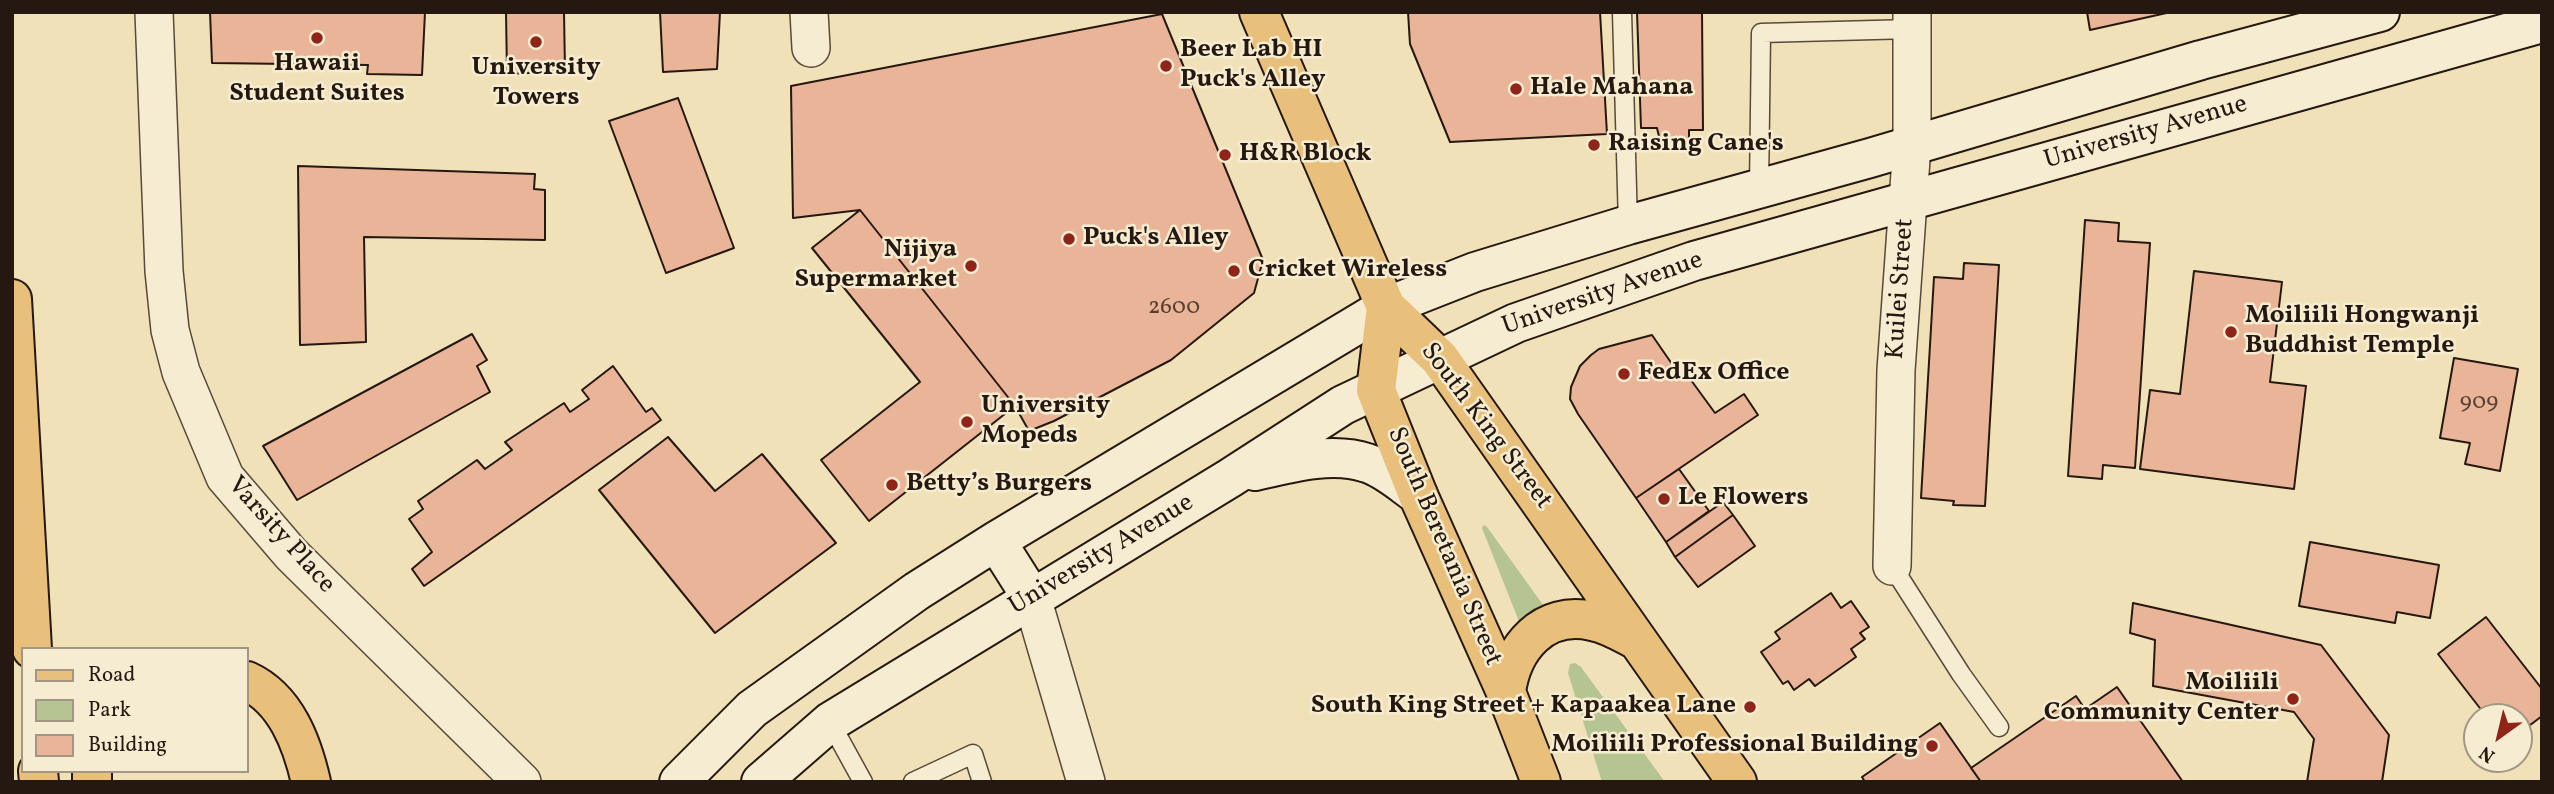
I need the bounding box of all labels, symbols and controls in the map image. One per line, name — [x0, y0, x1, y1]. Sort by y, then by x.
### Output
marker: Hawaii Student Suites — [309, 30, 325, 46]
marker: University Towers — [528, 34, 544, 50]
place label: Beer Lab HI Puck's Alley — [1180, 35, 1326, 96]
place label: Hawaii Student Suites — [229, 49, 405, 110]
place label: University Towers — [471, 53, 601, 114]
marker: Beer Lab HI Puck's Alley — [1158, 58, 1174, 74]
place label: Hale Mahana — [1530, 73, 1694, 105]
marker: Hale Mahana — [1508, 81, 1524, 97]
street label: University Avenue — [2041, 90, 2251, 178]
place label: Raising Cane's — [1608, 129, 1784, 161]
marker: Raising Cane's — [1586, 137, 1602, 153]
place label: H&R Block — [1239, 139, 1372, 171]
marker: H&R Block — [1217, 147, 1233, 163]
street label: Kuilei Street — [1882, 217, 1922, 361]
place label: Puck's Alley — [1083, 223, 1229, 255]
marker: Puck's Alley — [1061, 231, 1077, 247]
place label: Nijiya Supermarket — [794, 235, 957, 296]
street label: University Avenue — [1499, 246, 1707, 344]
place label: Cricket Wireless — [1248, 255, 1447, 287]
marker: Nijiya Supermarket — [963, 258, 979, 274]
marker: Cricket Wireless — [1226, 263, 1242, 279]
house number: 2600 — [1148, 295, 1200, 323]
place label: Moiliili Hongwanji Buddhist Temple — [2245, 301, 2479, 362]
marker: Moiliili Hongwanji Buddhist Temple — [2223, 324, 2239, 340]
street label: South King Street — [1412, 338, 1558, 516]
place label: FedEx Office — [1638, 358, 1790, 390]
marker: FedEx Office — [1616, 366, 1632, 382]
house number: 909 — [2460, 390, 2498, 418]
place label: University Mopeds — [981, 391, 1110, 452]
marker: University Mopeds — [959, 414, 975, 430]
street label: South Beretania Street — [1379, 423, 1507, 671]
place label: Betty’s Burgers — [906, 469, 1092, 501]
street label: Varsity Place — [219, 471, 341, 601]
marker: Betty’s Burgers — [884, 477, 900, 493]
place label: Le Flowers — [1678, 483, 1808, 515]
street label: University Avenue — [1004, 489, 1200, 623]
marker: Le Flowers — [1656, 491, 1672, 507]
legend — [21, 647, 248, 773]
text: Road — [88, 661, 135, 690]
place label: Moiliili Community Center — [2044, 668, 2279, 730]
place label: South King Street + Kapaakea Lane — [1311, 691, 1736, 723]
marker: Moiliili Community Center — [2285, 691, 2301, 707]
text: Park — [88, 696, 131, 725]
marker: South King Street + Kapaakea Lane — [1742, 699, 1758, 715]
north arrow — [2463, 703, 2533, 773]
place label: Moiliili Professional Building — [1551, 730, 1918, 762]
text: Building — [88, 731, 167, 760]
marker: Moiliili Professional Building — [1924, 738, 1940, 754]
text: N — [2474, 739, 2500, 768]

